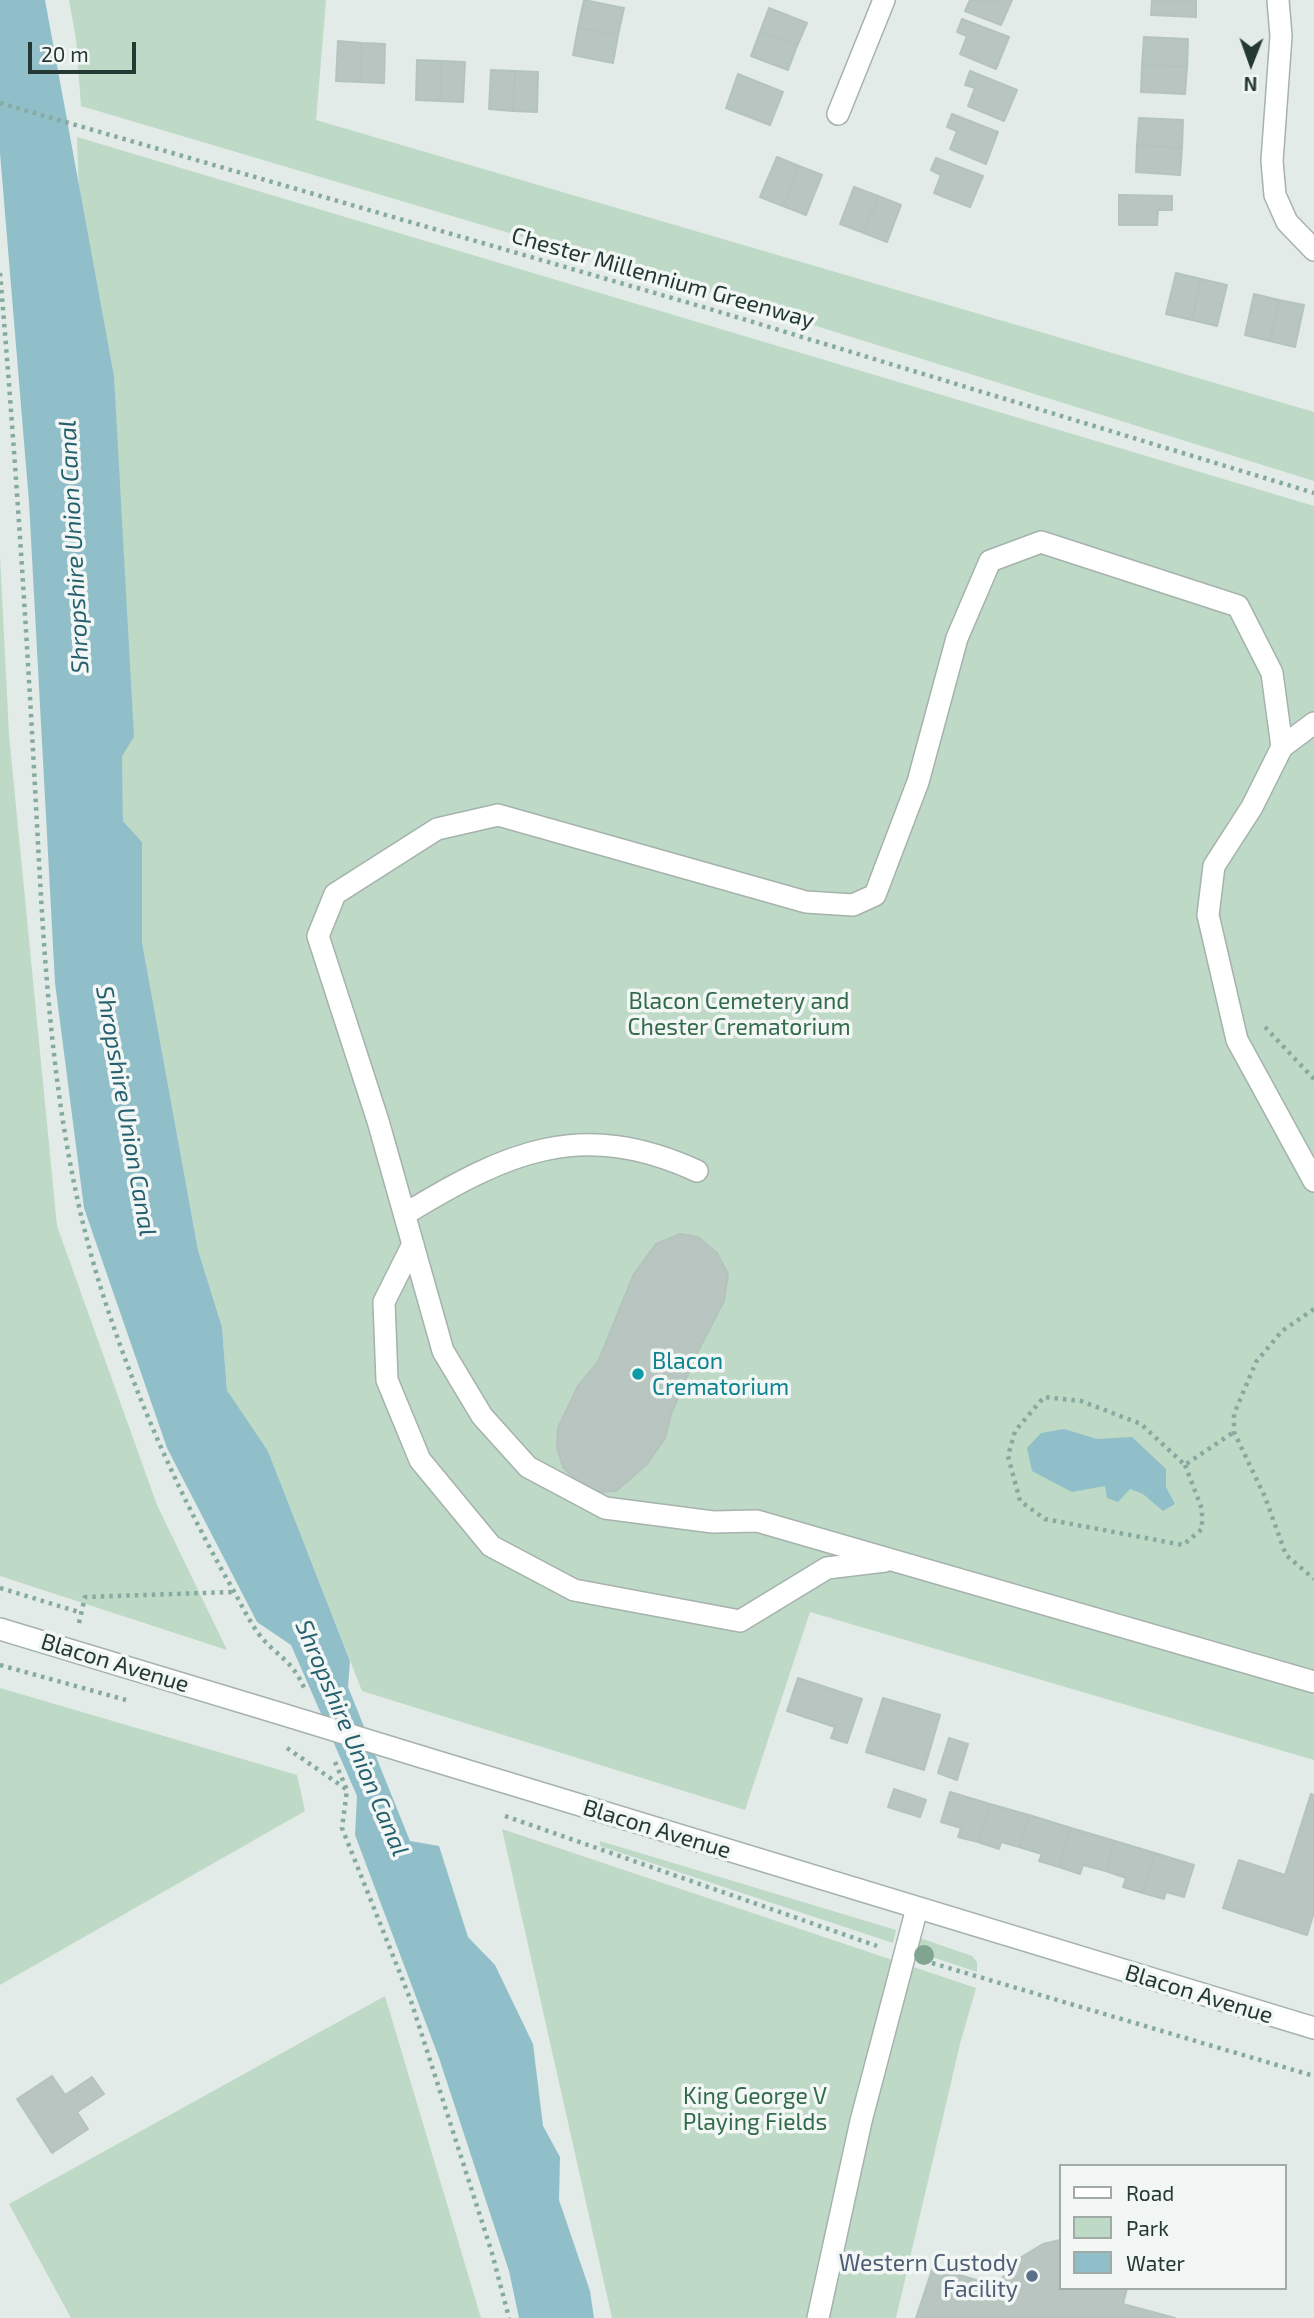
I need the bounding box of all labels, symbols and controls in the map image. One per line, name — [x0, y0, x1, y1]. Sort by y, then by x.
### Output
scale bar — [32, 28, 140, 72]
north arrow — [1216, 28, 1286, 98]
text: 20 m — [41, 41, 89, 66]
text: N — [1244, 73, 1258, 96]
street label: Chester Millennium Greenway — [508, 221, 818, 335]
water label: Shropshire Union Canal — [53, 419, 95, 675]
water label: Shropshire Union Canal — [90, 984, 162, 1238]
park label: Blacon Cemetery and Chester Crematorium — [627, 987, 851, 1041]
place label: Blacon Crematorium — [652, 1347, 789, 1401]
marker: Blacon Crematorium — [630, 1366, 646, 1382]
water label: Shropshire Union Canal — [289, 1616, 415, 1860]
street label: Blacon Avenue — [38, 1627, 192, 1699]
street label: Blacon Avenue — [580, 1793, 734, 1865]
street label: Blacon Avenue — [1122, 1958, 1276, 2030]
park label: King George V Playing Fields — [683, 2082, 827, 2136]
legend — [1058, 2164, 1286, 2290]
text: Road — [1126, 2180, 1174, 2205]
text: Park — [1126, 2215, 1169, 2240]
place label: Western Custody Facility — [839, 2249, 1018, 2303]
text: Water — [1126, 2250, 1185, 2275]
marker: Western Custody Facility — [1024, 2268, 1040, 2284]

